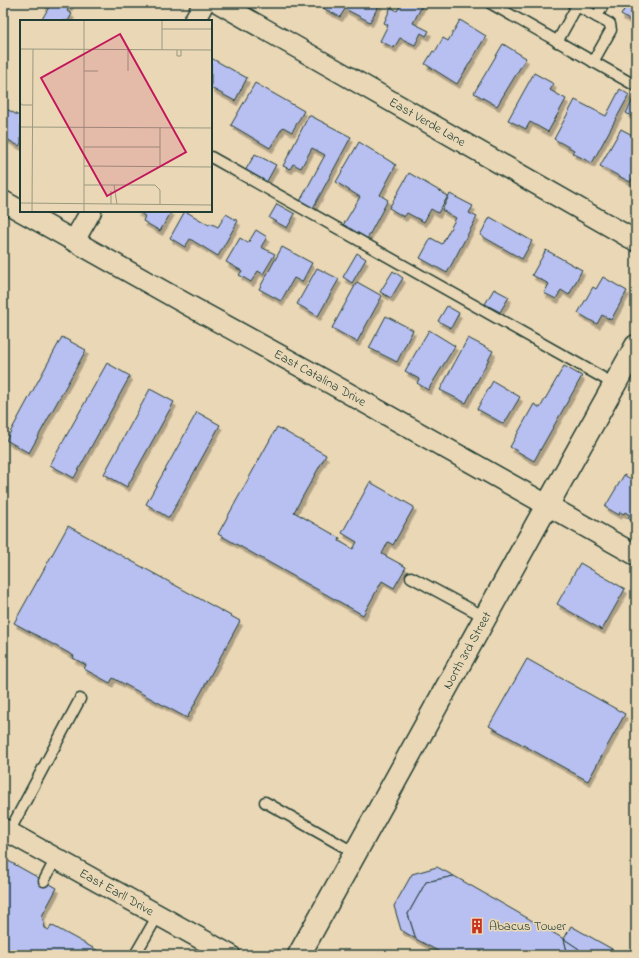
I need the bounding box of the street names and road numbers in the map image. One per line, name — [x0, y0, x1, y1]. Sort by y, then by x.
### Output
street label: East Verde Lane — [386, 92, 469, 152]
street label: East Catalina Drive — [270, 344, 370, 411]
street label: North 3rd Street — [438, 607, 497, 693]
street label: East Earll Drive — [76, 864, 158, 921]

